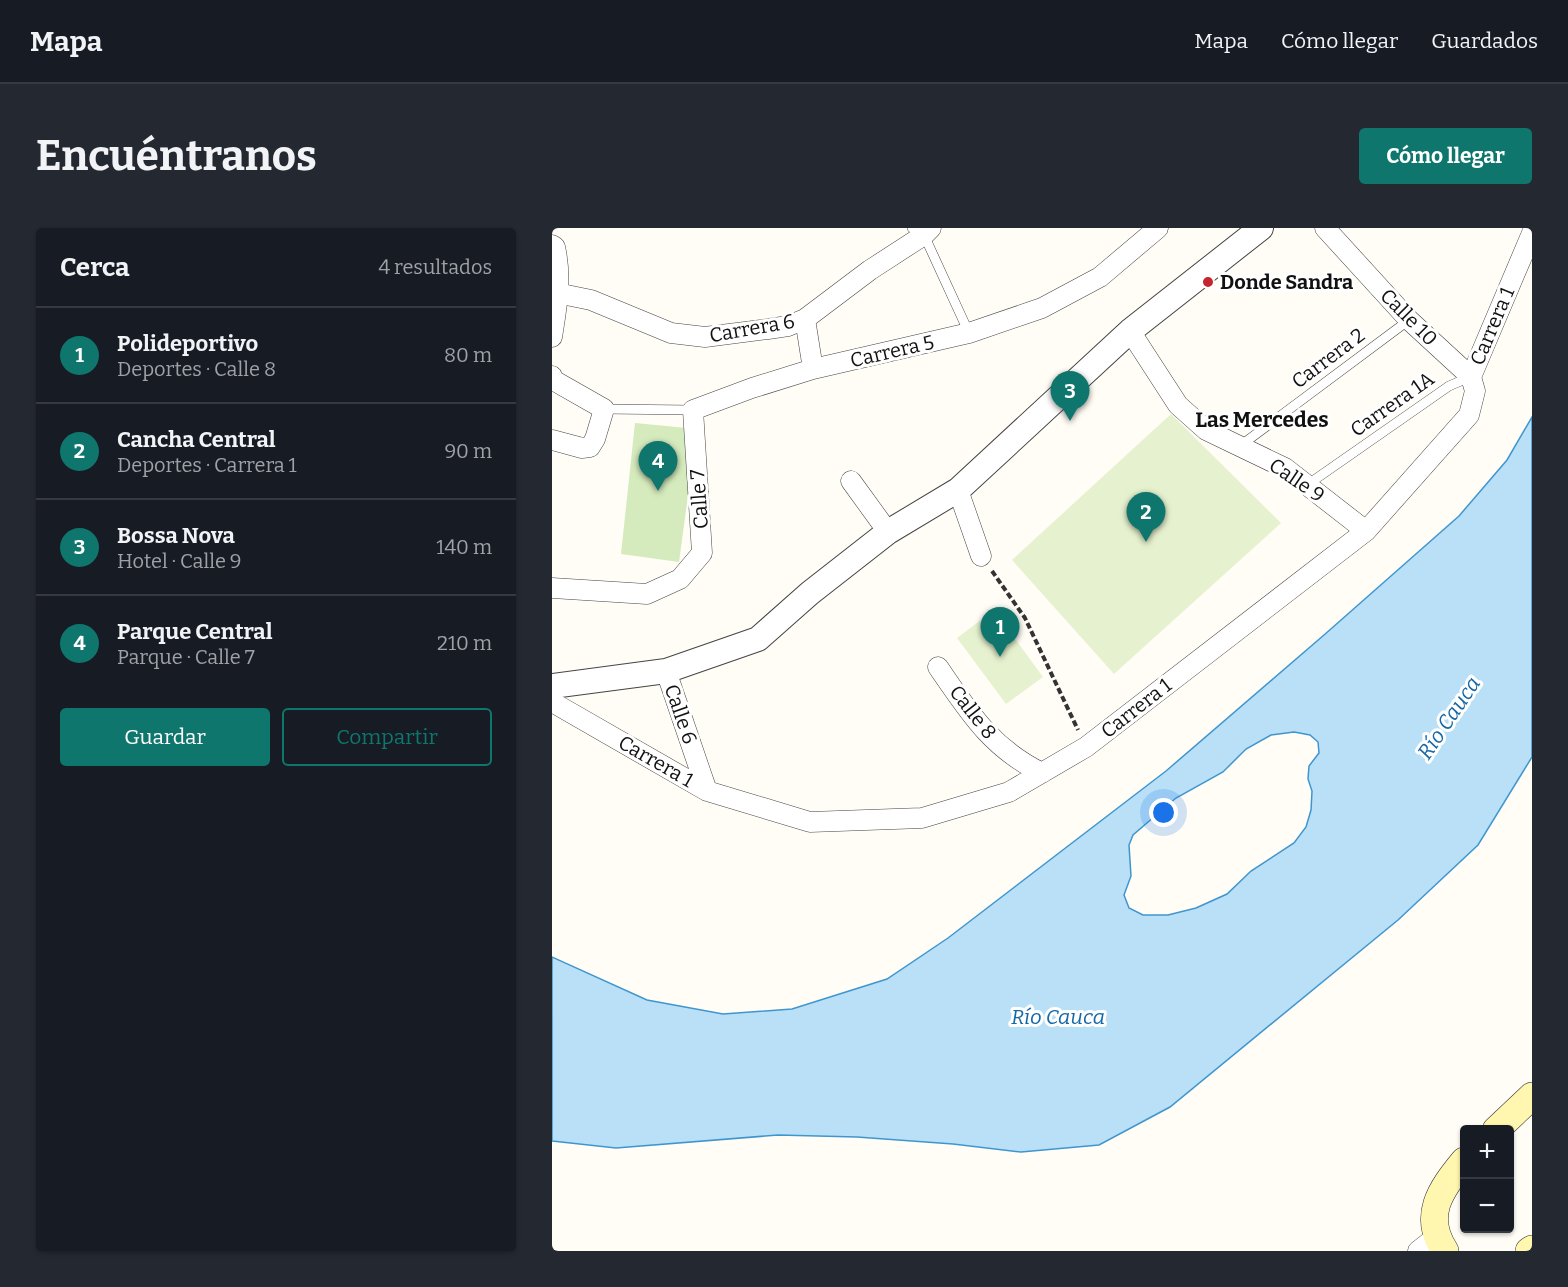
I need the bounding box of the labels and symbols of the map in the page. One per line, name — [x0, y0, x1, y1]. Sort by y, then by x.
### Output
place label: Donde Sandra — [1220, 270, 1353, 294]
marker: Donde Sandra — [1201, 275, 1215, 289]
street label: Calle 10 — [1375, 283, 1443, 351]
street label: Carrera 1 — [1465, 283, 1519, 369]
street label: Carrera 6 — [707, 309, 797, 347]
street label: Carrera 2 — [1287, 323, 1369, 393]
street label: Carrera 5 — [848, 330, 936, 372]
street label: Carrera 1A — [1345, 366, 1439, 442]
pin: 3 — [1050, 372, 1090, 421]
district label: Las Mercedes — [1195, 407, 1329, 433]
pin: 4 — [638, 442, 678, 491]
street label: Calle 9 — [1265, 453, 1329, 507]
street label: Calle 7 — [685, 468, 713, 530]
pin: 2 — [1126, 492, 1166, 542]
pin: 1 — [980, 608, 1020, 657]
water label: Río Cauca — [1412, 672, 1486, 764]
street label: Carrera 1 — [1096, 673, 1176, 743]
street label: Calle 8 — [944, 680, 1002, 744]
street label: Calle 6 — [660, 681, 702, 747]
street label: Carrera 1 — [614, 730, 698, 792]
your location — [1149, 798, 1178, 827]
water label: Río Cauca — [1011, 1004, 1105, 1030]

